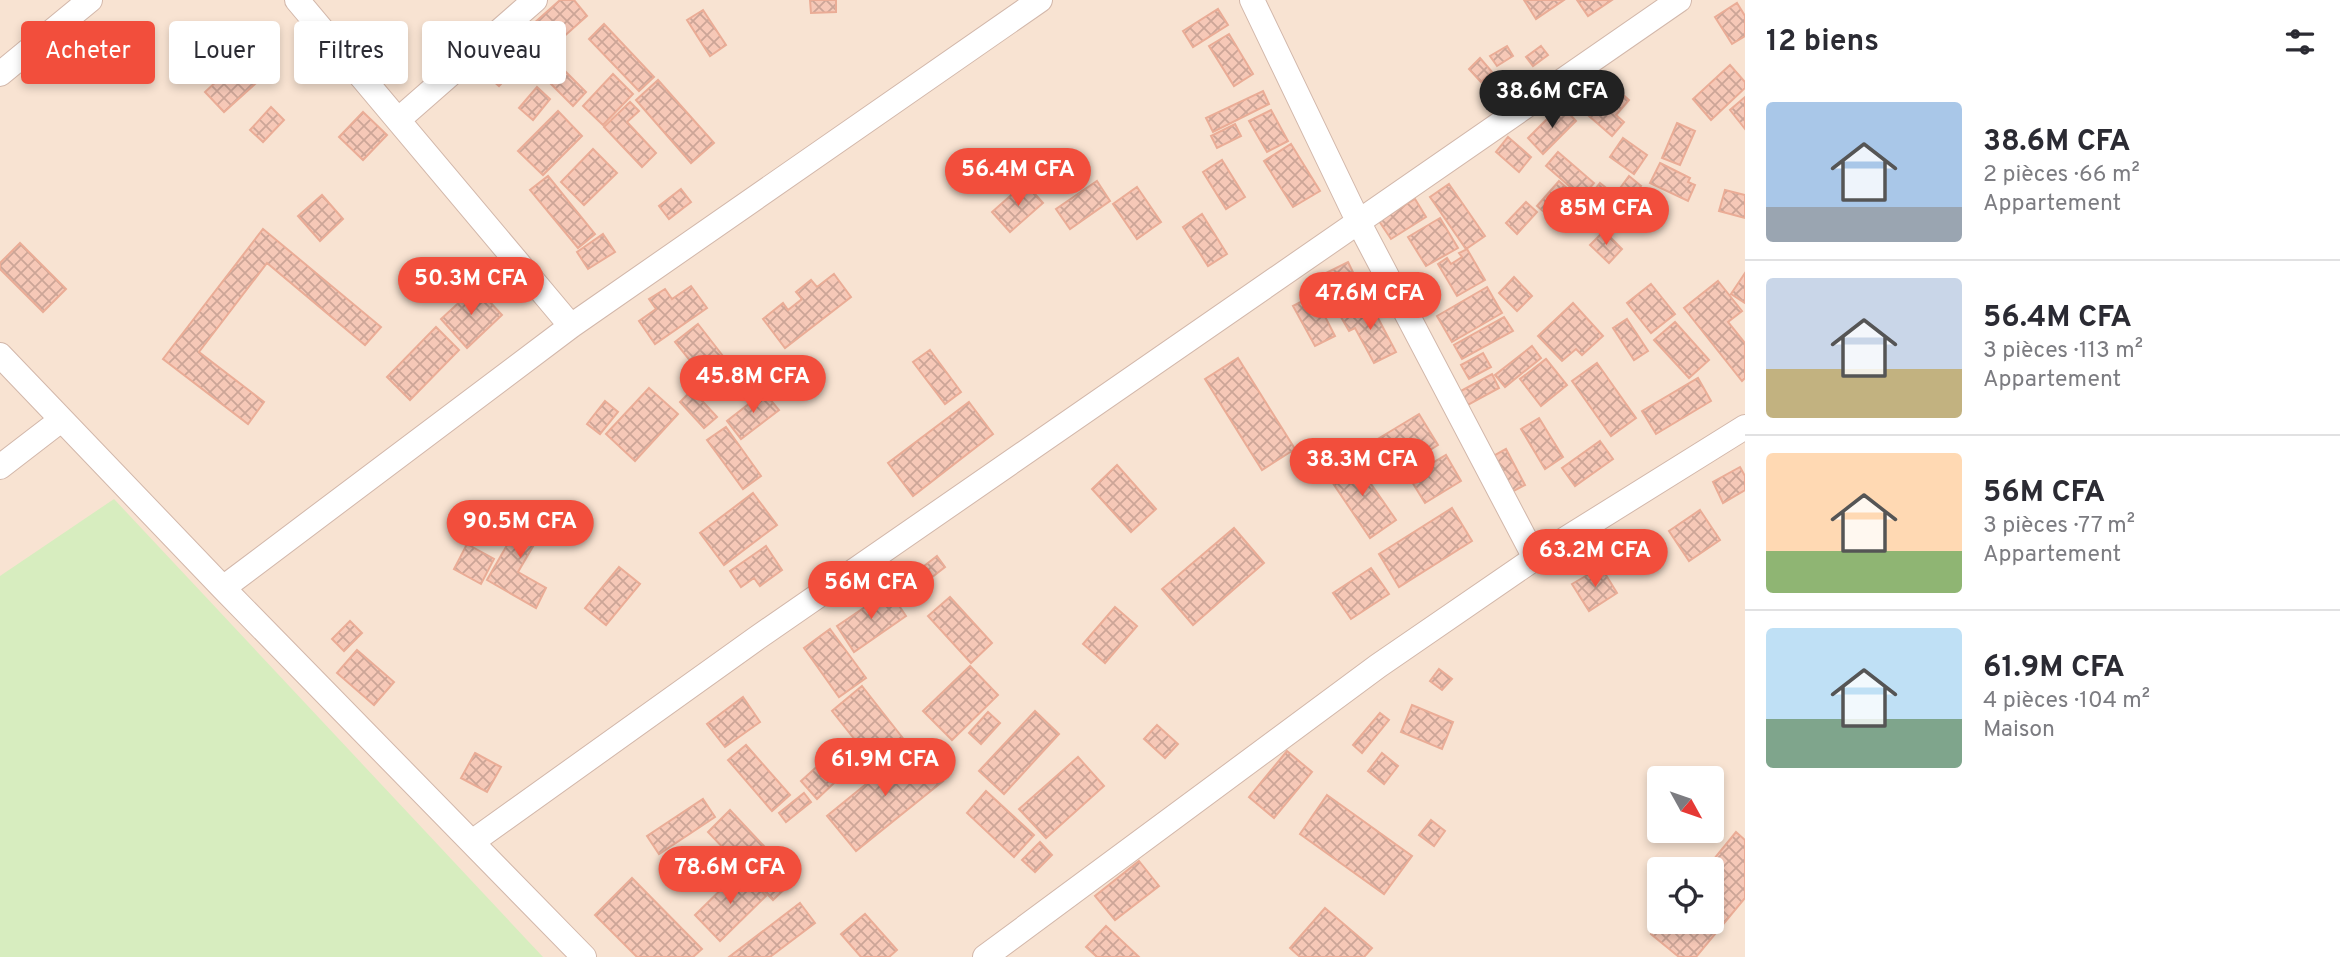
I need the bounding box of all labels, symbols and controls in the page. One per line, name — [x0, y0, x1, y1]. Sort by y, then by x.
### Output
chip: Acheter — [21, 21, 155, 84]
chip: Louer — [169, 21, 280, 84]
chip: Filtres — [294, 21, 408, 84]
chip: Nouveau — [422, 21, 566, 84]
icon: filters — [2281, 23, 2319, 61]
text: 12 biens — [1766, 24, 1879, 61]
pin: 38.6M CFA — [1472, 71, 1632, 130]
text: 38.6M CFA — [1495, 78, 1609, 107]
text: 38.6M CFA — [1983, 124, 2130, 161]
icon: home — [1822, 130, 1906, 214]
pin: 56.4M CFA — [938, 148, 1098, 208]
text: 56.4M CFA — [961, 156, 1075, 185]
text: 2 pièces · 66 m² — [1983, 161, 2140, 190]
pin: 85M CFA — [1541, 188, 1671, 247]
text: Appartement — [1983, 190, 2121, 219]
text: 85M CFA — [1559, 195, 1653, 224]
pin: 50.3M CFA — [391, 258, 551, 317]
text: 50.3M CFA — [414, 265, 528, 294]
pin: 47.6M CFA — [1290, 272, 1450, 332]
text: 47.6M CFA — [1315, 280, 1425, 309]
text: 56.4M CFA — [1983, 300, 2132, 337]
icon: home — [1822, 306, 1906, 390]
text: 3 pièces · 113 m² — [1983, 337, 2143, 366]
pin: 45.8M CFA — [673, 356, 833, 415]
text: 45.8M CFA — [696, 363, 810, 392]
text: Appartement — [1983, 366, 2121, 395]
pin: 38.3M CFA — [1282, 438, 1442, 498]
text: 38.3M CFA — [1306, 446, 1418, 475]
text: 56M CFA — [1983, 475, 2105, 512]
icon: home — [1822, 481, 1906, 565]
pin: 90.5M CFA — [440, 500, 600, 560]
text: 90.5M CFA — [463, 508, 577, 537]
text: 3 pièces · 77 m² — [1983, 512, 2135, 541]
pin: 63.2M CFA — [1515, 530, 1675, 589]
text: 63.2M CFA — [1539, 537, 1651, 566]
text: Appartement — [1983, 541, 2121, 570]
pin: 56M CFA — [806, 562, 936, 621]
text: 56M CFA — [824, 569, 918, 598]
text: 61.9M CFA — [1983, 650, 2125, 687]
icon: home — [1822, 656, 1906, 740]
text: 4 pièces · 104 m² — [1983, 687, 2150, 716]
text: Maison — [1983, 716, 2055, 745]
pin: 61.9M CFA — [805, 738, 965, 798]
text: 61.9M CFA — [831, 746, 939, 775]
north arrow — [1647, 766, 1724, 844]
map controls — [1647, 766, 1724, 934]
pin: 78.6M CFA — [650, 846, 810, 906]
text: 78.6M CFA — [675, 854, 785, 883]
button: locate — [1647, 857, 1724, 934]

